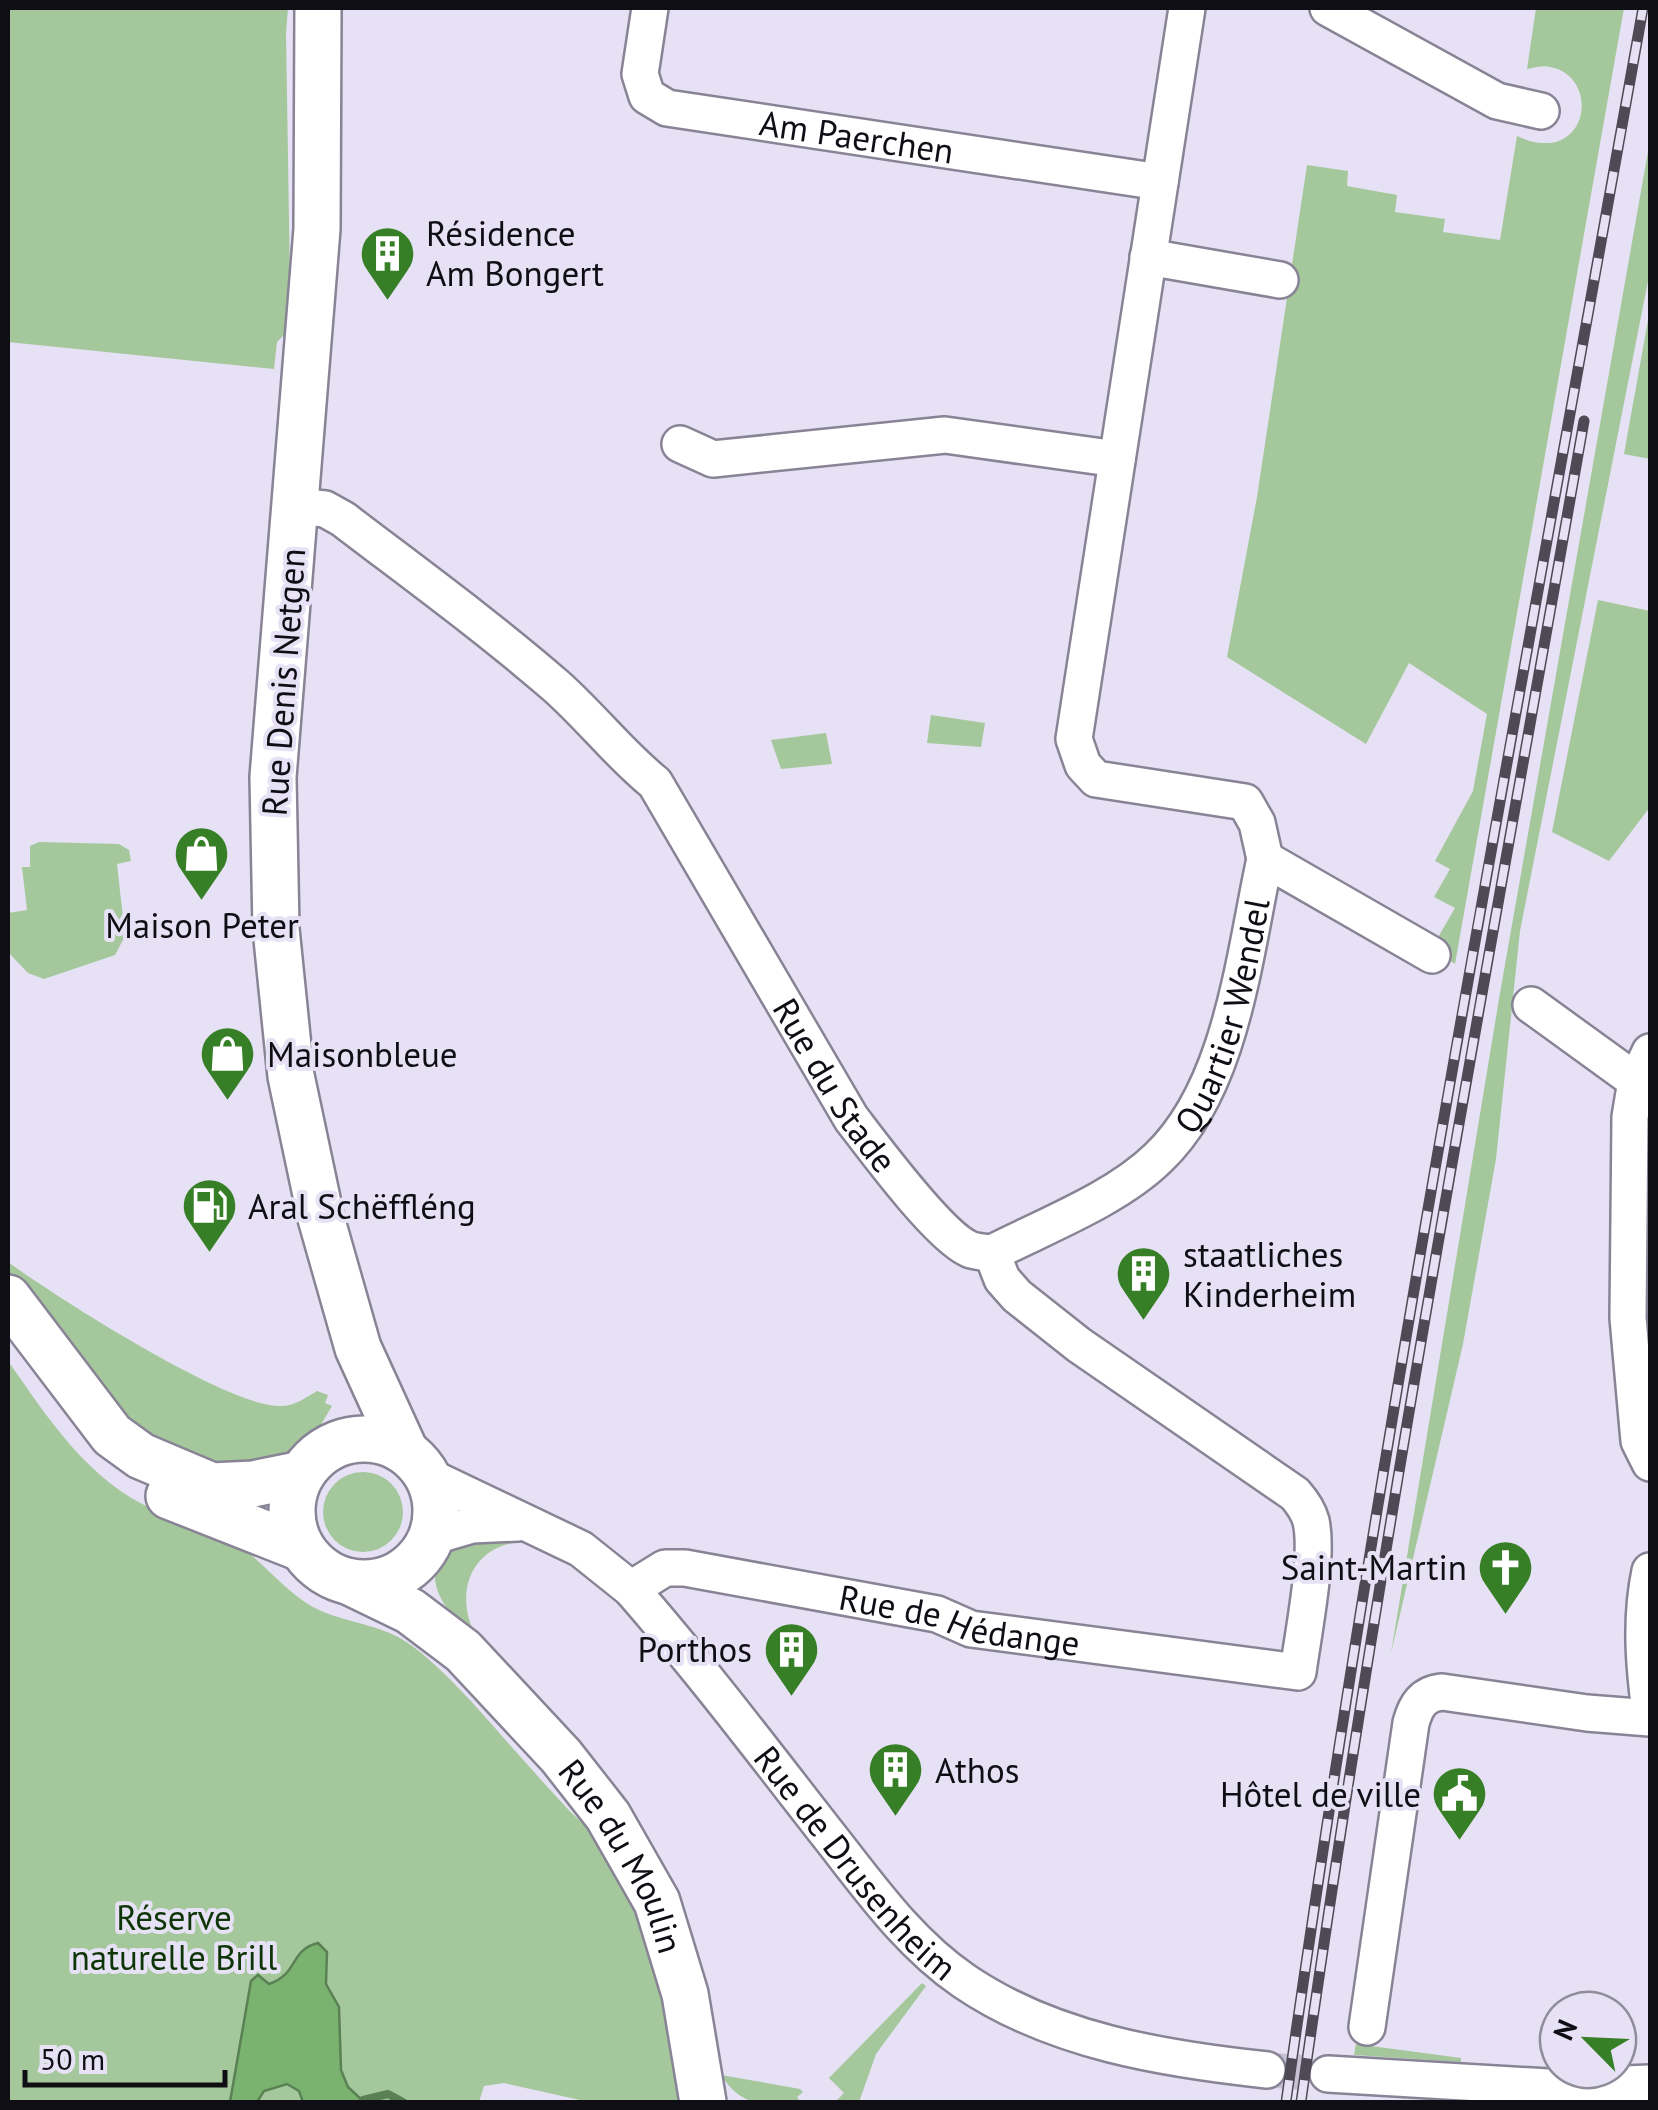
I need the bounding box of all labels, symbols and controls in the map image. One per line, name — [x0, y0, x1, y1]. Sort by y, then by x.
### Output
street label: Am Paerchen — [757, 99, 957, 174]
place label: Résidence Am Bongert — [426, 210, 604, 296]
building icon: Résidence Am Bongert — [357, 223, 417, 302]
street label: Rue Denis Netgen — [251, 547, 315, 817]
shop icon: Maison Peter — [172, 824, 232, 903]
street label: Quartier Wendel — [1164, 894, 1280, 1142]
place label: Maison Peter — [105, 902, 299, 948]
street label: Rue du Stade — [763, 990, 907, 1182]
shop icon: Maisonbleue — [198, 1024, 258, 1103]
place label: Maisonbleue — [267, 1031, 458, 1077]
fuel station icon: Aral Schëffléng — [179, 1176, 239, 1255]
place label: Aral Schëffléng — [248, 1183, 476, 1229]
place label: staatliches Kinderheim — [1183, 1231, 1356, 1317]
building icon: staatliches Kinderheim — [1114, 1244, 1174, 1323]
church icon: Saint-Martin — [1476, 1537, 1536, 1616]
place label: Saint-Martin — [1281, 1544, 1467, 1590]
street label: Rue de Hédange — [835, 1574, 1083, 1666]
building icon: Porthos — [761, 1619, 821, 1698]
place label: Porthos — [637, 1626, 752, 1672]
street label: Rue de Drusenheim — [744, 1736, 966, 1990]
building icon: Athos — [866, 1740, 926, 1819]
place label: Athos — [935, 1747, 1019, 1793]
street label: Rue du Moulin — [549, 1749, 694, 1958]
public building icon: Hôtel de ville — [1430, 1764, 1490, 1843]
place label: Hôtel de ville — [1220, 1771, 1421, 1817]
park label: Réserve naturelle Brill — [71, 1894, 277, 1980]
north arrow — [1538, 1990, 1638, 2090]
text: N — [1544, 2014, 1585, 2046]
scale bar — [25, 2025, 225, 2087]
text: 50 m — [40, 2039, 105, 2078]

